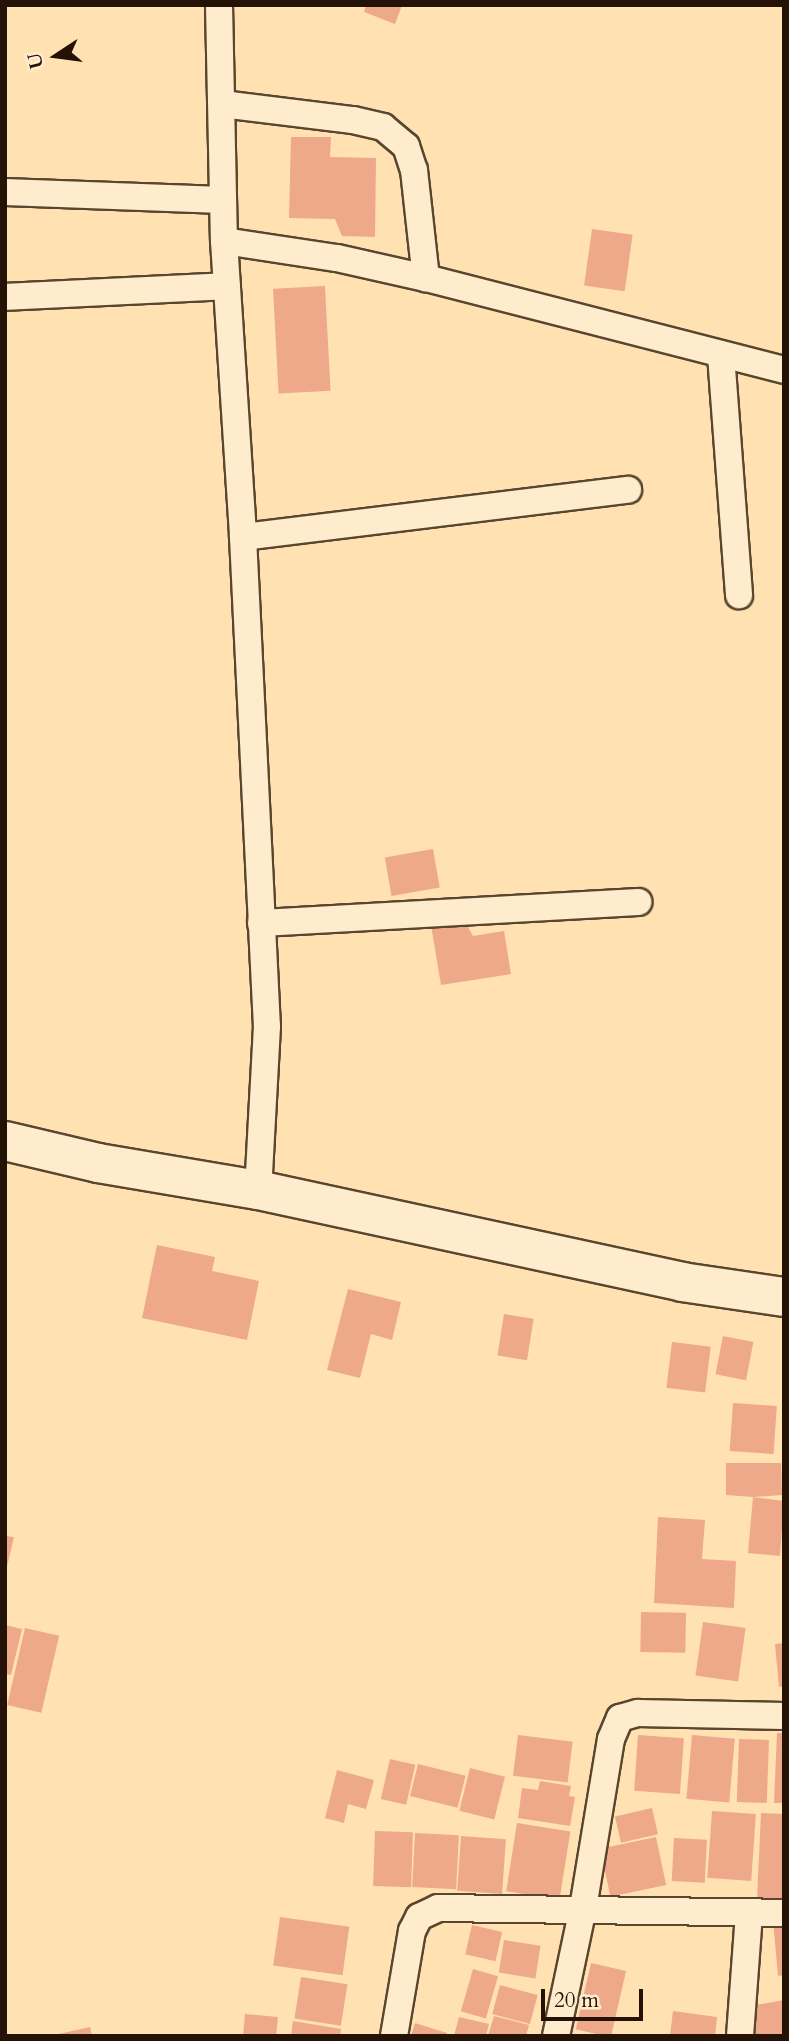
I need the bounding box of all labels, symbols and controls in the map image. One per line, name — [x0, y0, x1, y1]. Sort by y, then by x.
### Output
north arrow — [21, 21, 91, 91]
text: U — [21, 50, 50, 71]
scale bar — [544, 1974, 646, 2018]
text: 20 m — [554, 1986, 599, 2015]

